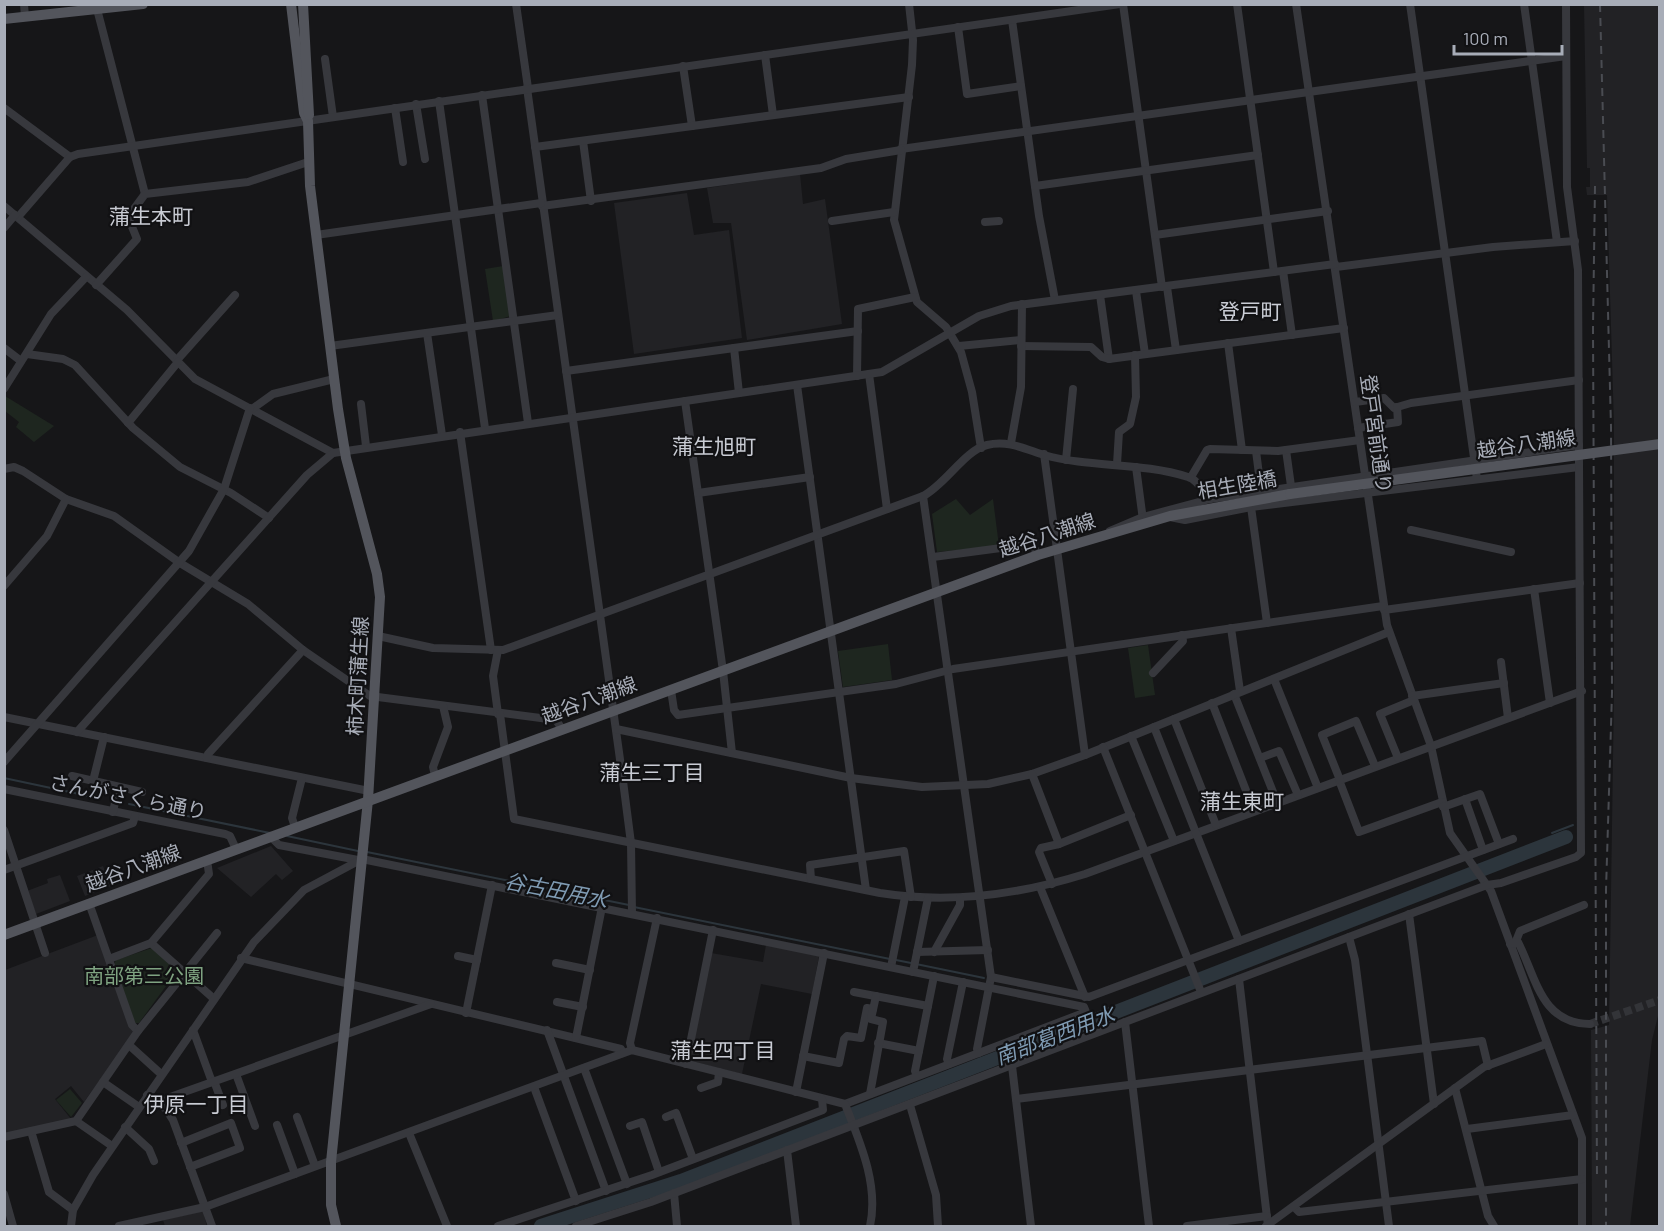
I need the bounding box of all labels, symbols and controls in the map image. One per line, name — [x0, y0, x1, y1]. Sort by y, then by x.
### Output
scale bar — [1454, 18, 1562, 56]
text: 100 m — [1463, 27, 1508, 49]
district label: 蒲生本町 — [109, 203, 193, 228]
district label: 登戸町 — [1219, 298, 1282, 323]
street label: 登戸宮前通り — [1357, 373, 1397, 495]
street label: 越谷八潮線 — [1475, 424, 1577, 462]
district label: 蒲生旭町 — [672, 433, 756, 458]
street label: 相生陸橋 — [1195, 465, 1278, 503]
street label: 越谷八潮線 — [995, 507, 1098, 561]
street label: 柿木町蒲生線 — [342, 615, 372, 736]
street label: 越谷八潮線 — [538, 671, 640, 727]
district label: 蒲生三丁目 — [600, 759, 705, 784]
street label: さんがさくら通り — [47, 769, 209, 823]
district label: 蒲生東町 — [1200, 788, 1284, 813]
street label: 越谷八潮線 — [82, 839, 184, 895]
water label: 谷古田用水 — [502, 867, 612, 912]
park label: 南部第三公園 — [84, 963, 204, 987]
water label: 南部葛西用水 — [991, 1000, 1120, 1069]
district label: 蒲生四丁目 — [671, 1037, 776, 1062]
district label: 伊原一丁目 — [144, 1091, 249, 1116]

